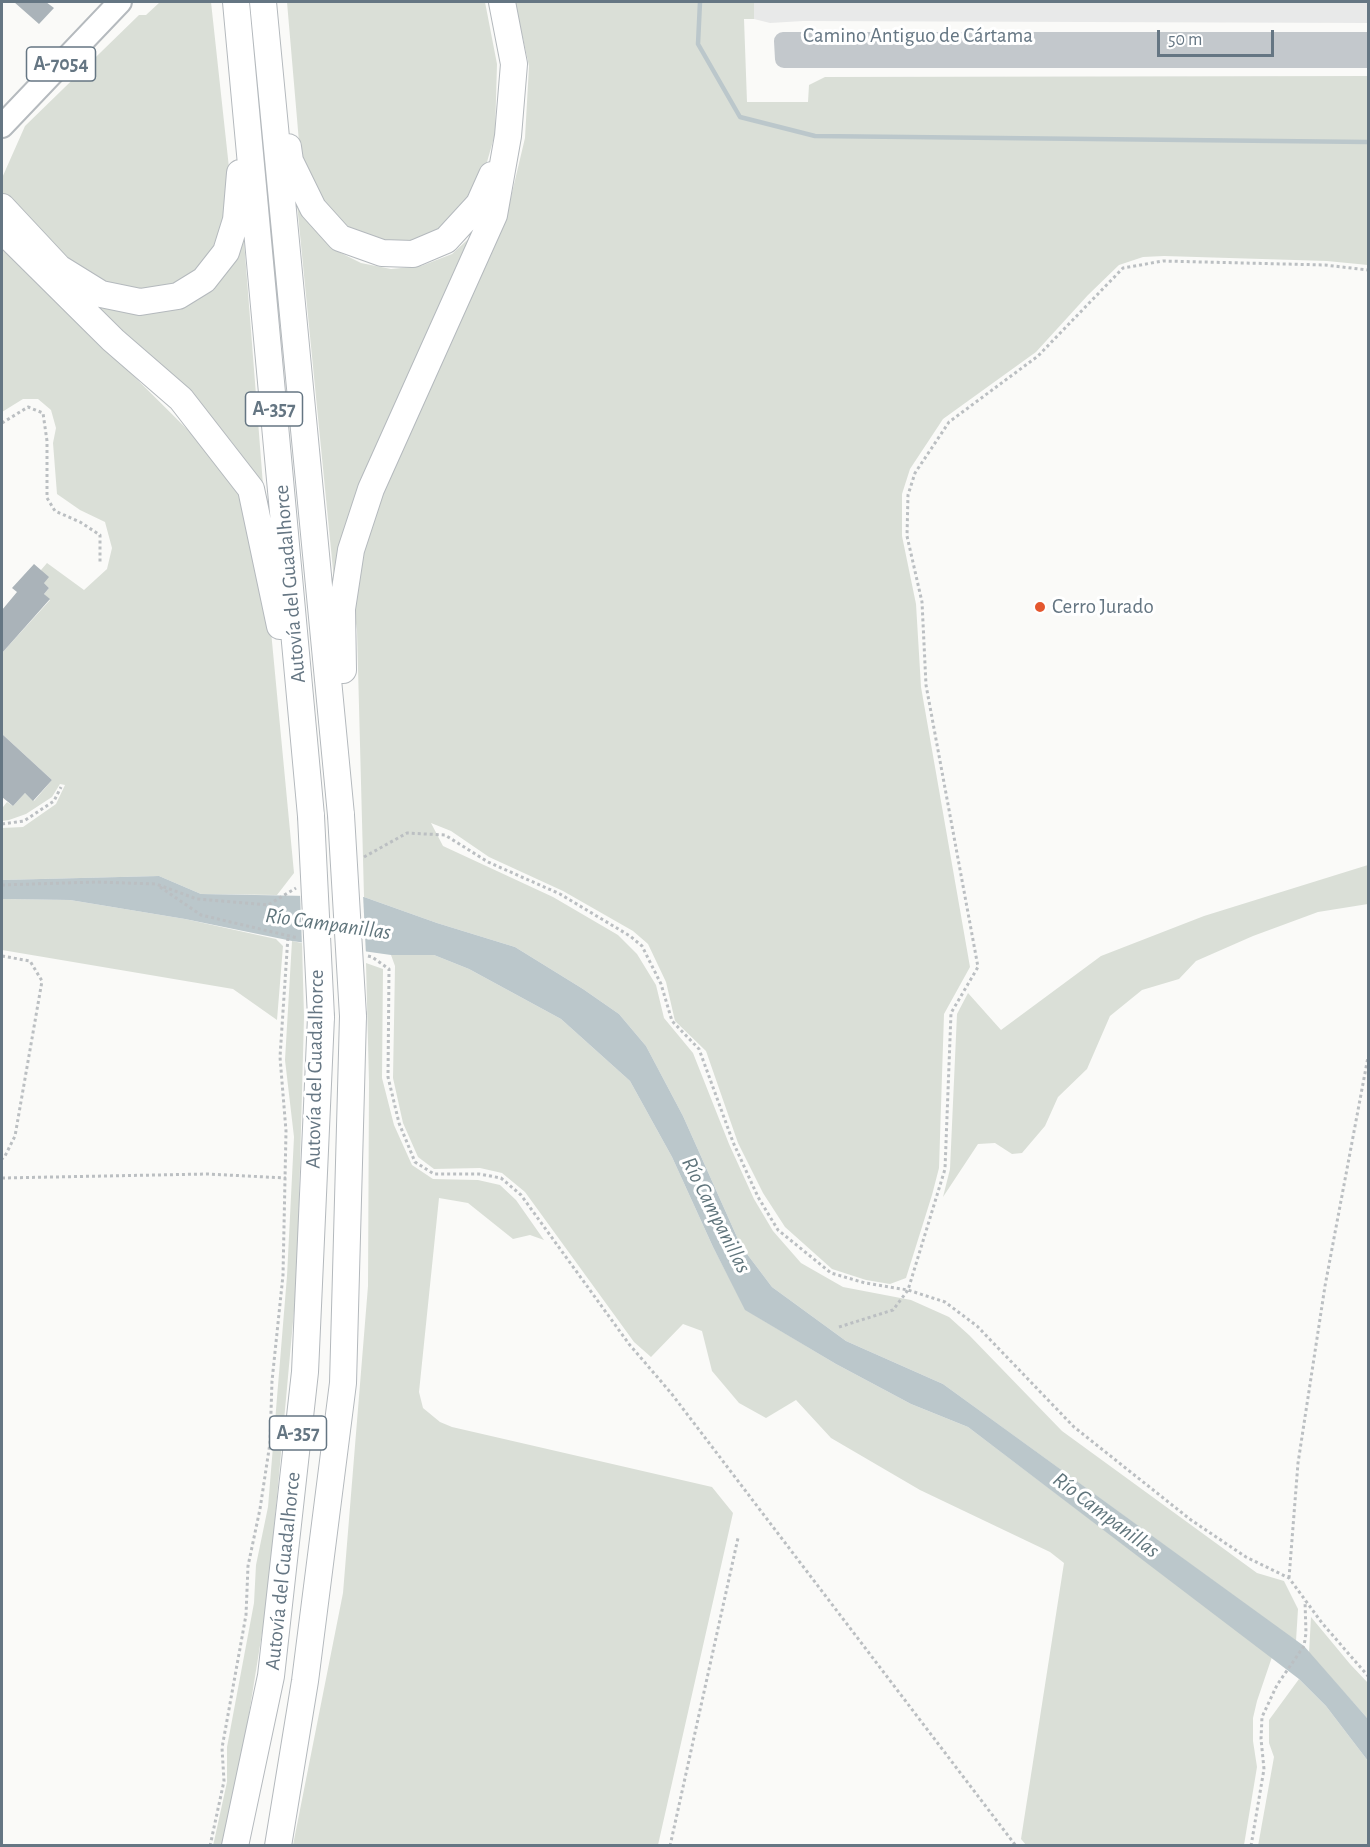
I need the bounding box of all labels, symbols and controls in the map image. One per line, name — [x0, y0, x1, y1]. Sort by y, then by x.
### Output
scale bar — [1160, 18, 1277, 56]
street label: Camino Antiguo de Cártama — [803, 23, 1033, 49]
text: 50 m — [1168, 31, 1202, 49]
road number: A-7054 — [26, 47, 96, 81]
road number: A-357 — [246, 392, 302, 426]
street label: Autovía del Guadalhorce — [269, 484, 311, 684]
place label: Cerro Jurado — [1052, 594, 1154, 620]
marker: Cerro Jurado — [1033, 600, 1047, 614]
water label: Río Campanillas — [264, 902, 392, 946]
street label: Autovía del Guadalhorce — [301, 969, 329, 1169]
water label: Río Campanillas — [676, 1153, 756, 1277]
road number: A-357 — [270, 1416, 326, 1450]
water label: Río Campanillas — [1048, 1466, 1164, 1564]
street label: Autovía del Guadalhorce — [260, 1471, 306, 1671]

